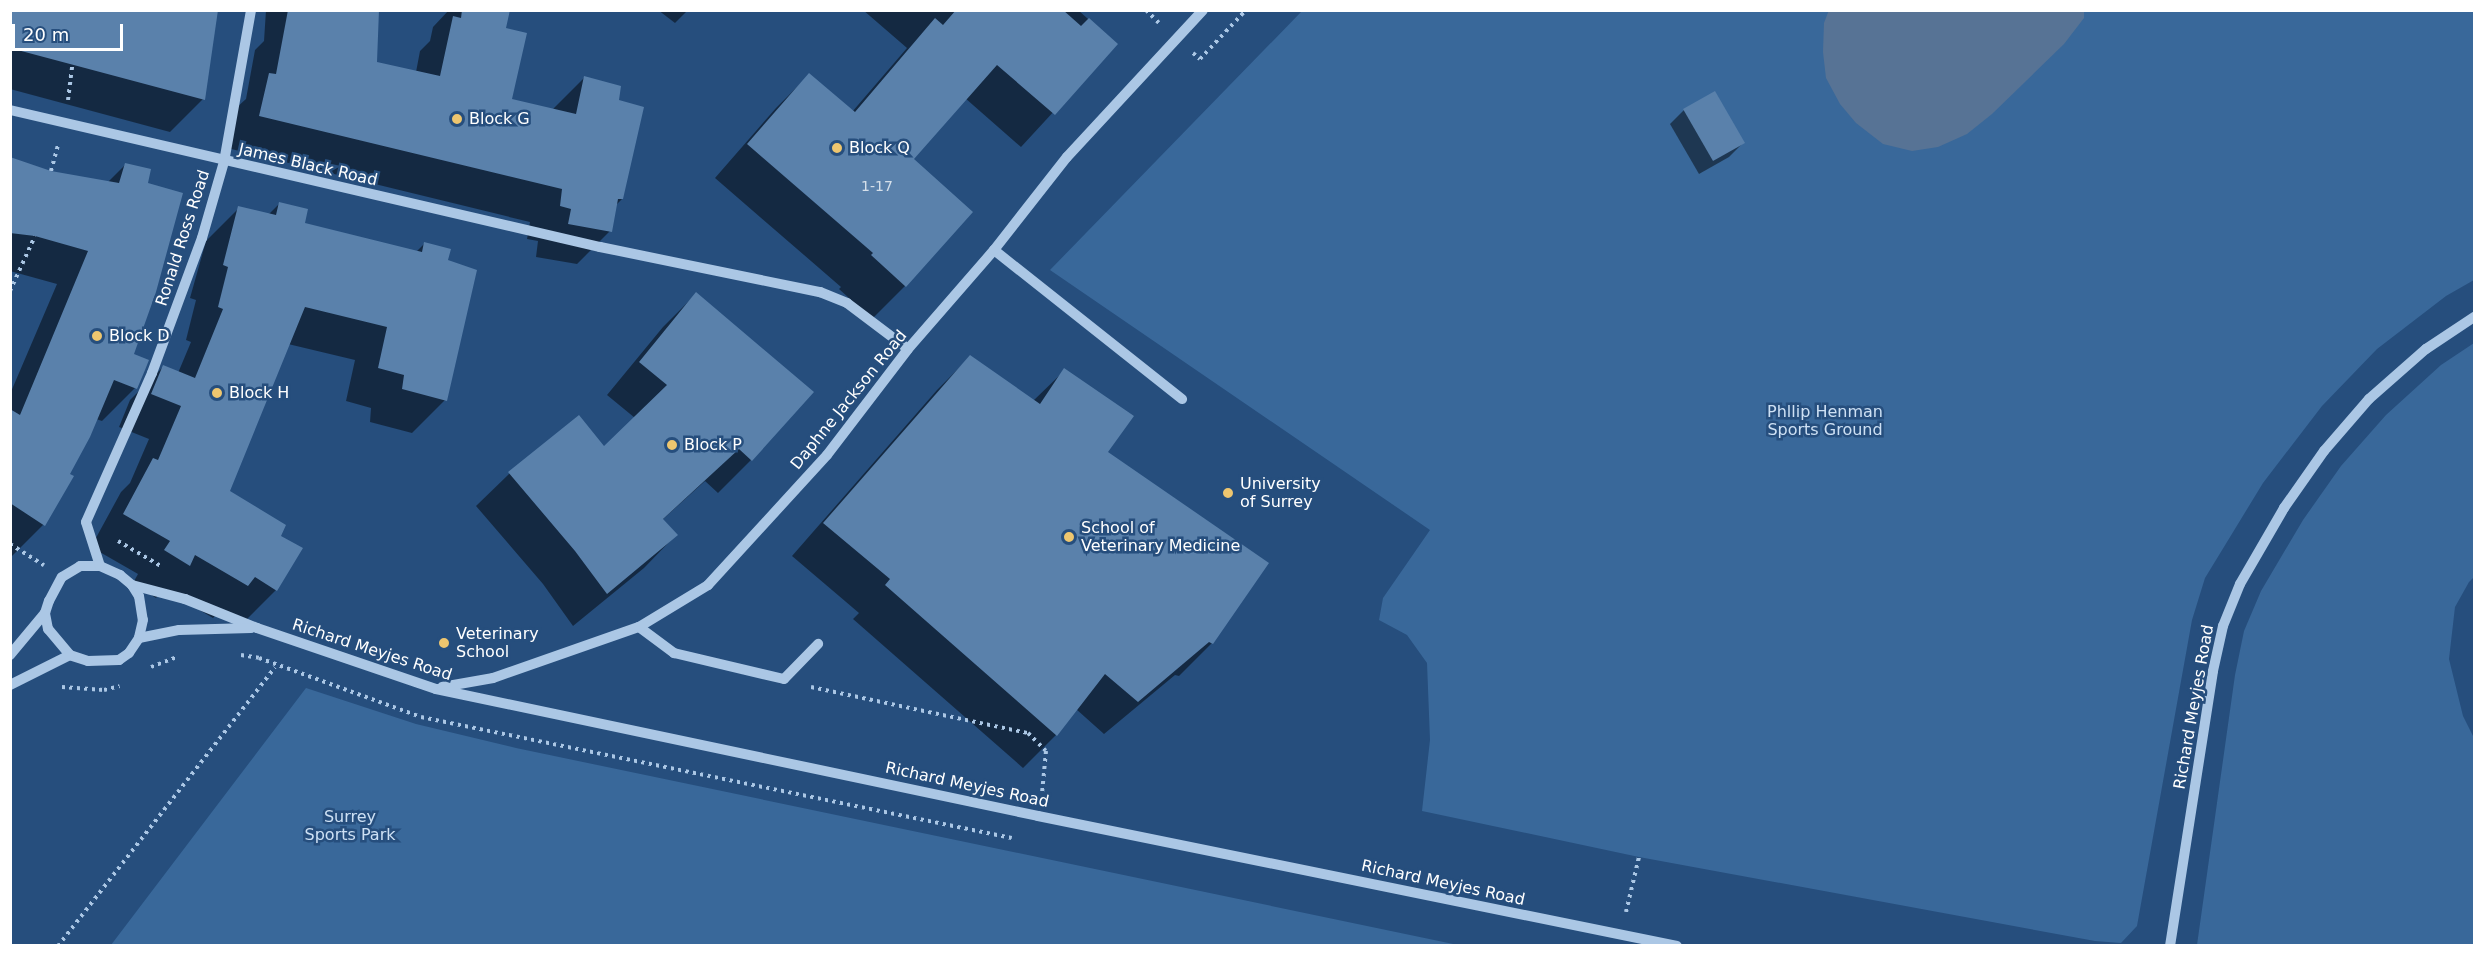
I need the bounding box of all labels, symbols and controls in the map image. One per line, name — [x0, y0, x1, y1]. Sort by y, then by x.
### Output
scale bar — [15, 12, 126, 50]
text: 20 m — [23, 24, 69, 45]
place label: Block G — [469, 109, 530, 129]
marker: Block G — [450, 112, 464, 126]
place label: Block Q — [849, 138, 910, 158]
street label: James Black Road — [237, 140, 379, 190]
marker: Block Q — [830, 141, 844, 155]
street label: Ronald Ross Road — [152, 168, 214, 308]
house number: 1-17 — [861, 178, 893, 194]
place label: Block D — [109, 326, 170, 346]
street label: Daphne Jackson Road — [787, 327, 911, 473]
marker: Block D — [90, 329, 104, 343]
place label: Block H — [229, 383, 289, 403]
marker: Block H — [210, 386, 224, 400]
park label: Phllip Henman Sports Ground — [1767, 402, 1883, 440]
place label: Block P — [684, 435, 742, 455]
marker: Block P — [665, 438, 679, 452]
place label: University of Surrey — [1240, 474, 1321, 512]
marker: University of Surrey — [1221, 486, 1235, 500]
place label: School of Veterinary Medicine — [1081, 518, 1240, 556]
marker: School of Veterinary Medicine — [1062, 530, 1076, 544]
street label: Richard Meyjes Road — [290, 615, 454, 685]
street label: Richard Meyjes Road — [2170, 623, 2218, 791]
place label: Veterinary School — [456, 624, 539, 662]
marker: Veterinary School — [437, 636, 451, 650]
street label: Richard Meyjes Road — [883, 758, 1051, 812]
park label: Surrey Sports Park — [305, 807, 395, 845]
street label: Richard Meyjes Road — [1359, 856, 1527, 910]

